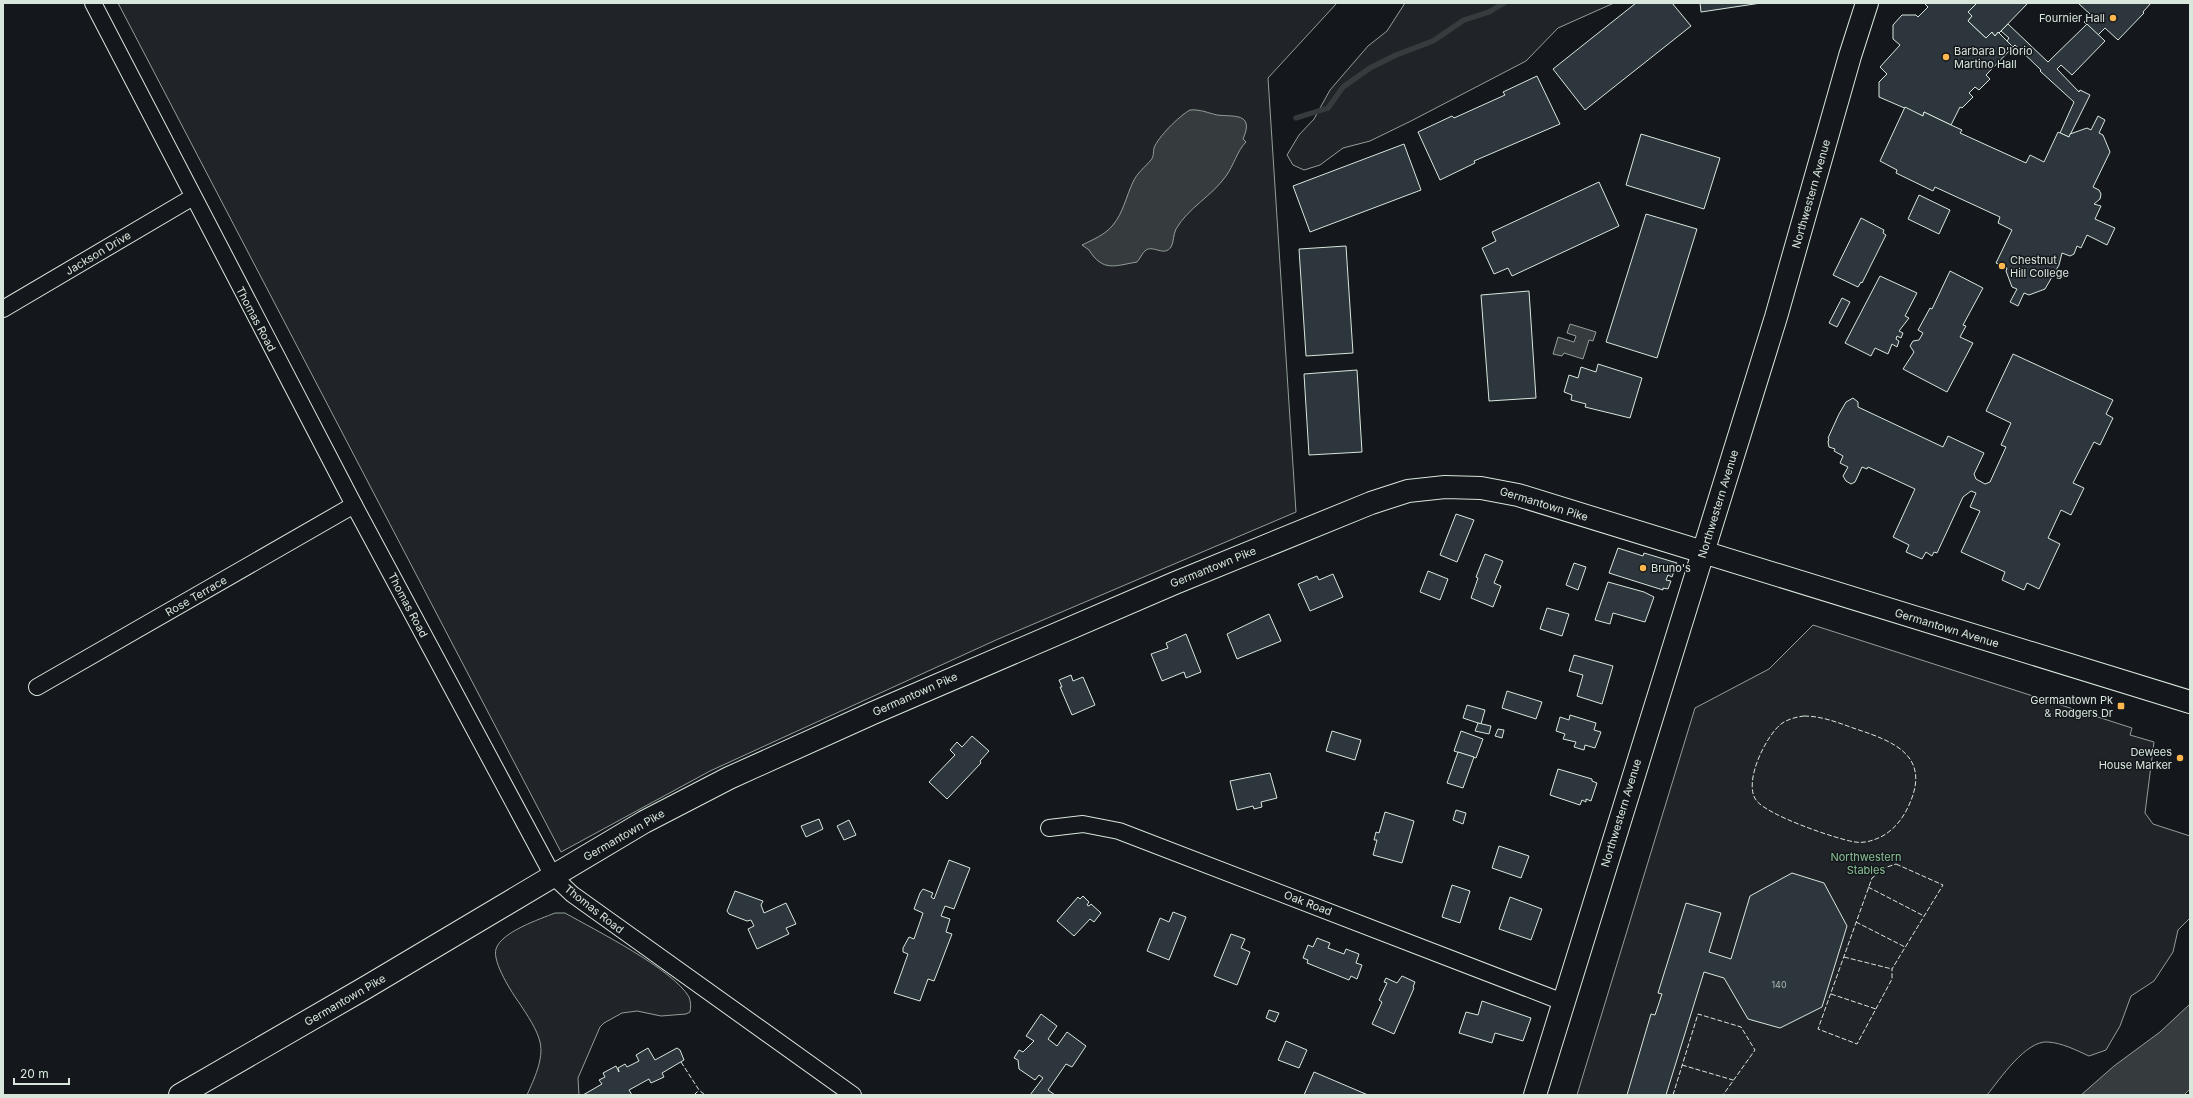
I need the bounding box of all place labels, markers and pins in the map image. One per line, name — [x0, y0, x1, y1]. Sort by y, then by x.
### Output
place label: Fournier Hall — [2039, 11, 2105, 25]
marker: Fournier Hall — [2108, 13, 2118, 23]
place label: Barbara D'Iorio Martino Hall — [1954, 44, 2033, 71]
marker: Barbara D'Iorio Martino Hall — [1941, 52, 1951, 62]
place label: Chestnut Hill College — [2010, 253, 2069, 280]
marker: Chestnut Hill College — [1997, 261, 2007, 271]
place label: Bruno's — [1651, 561, 1691, 575]
marker: Bruno's — [1638, 563, 1648, 573]
place label: Germantown Pk & Rodgers Dr — [2030, 693, 2113, 720]
marker: Germantown Pk & Rodgers Dr — [2116, 701, 2126, 711]
place label: Dewees House Marker — [2099, 745, 2172, 772]
marker: Dewees House Marker — [2175, 753, 2185, 763]

